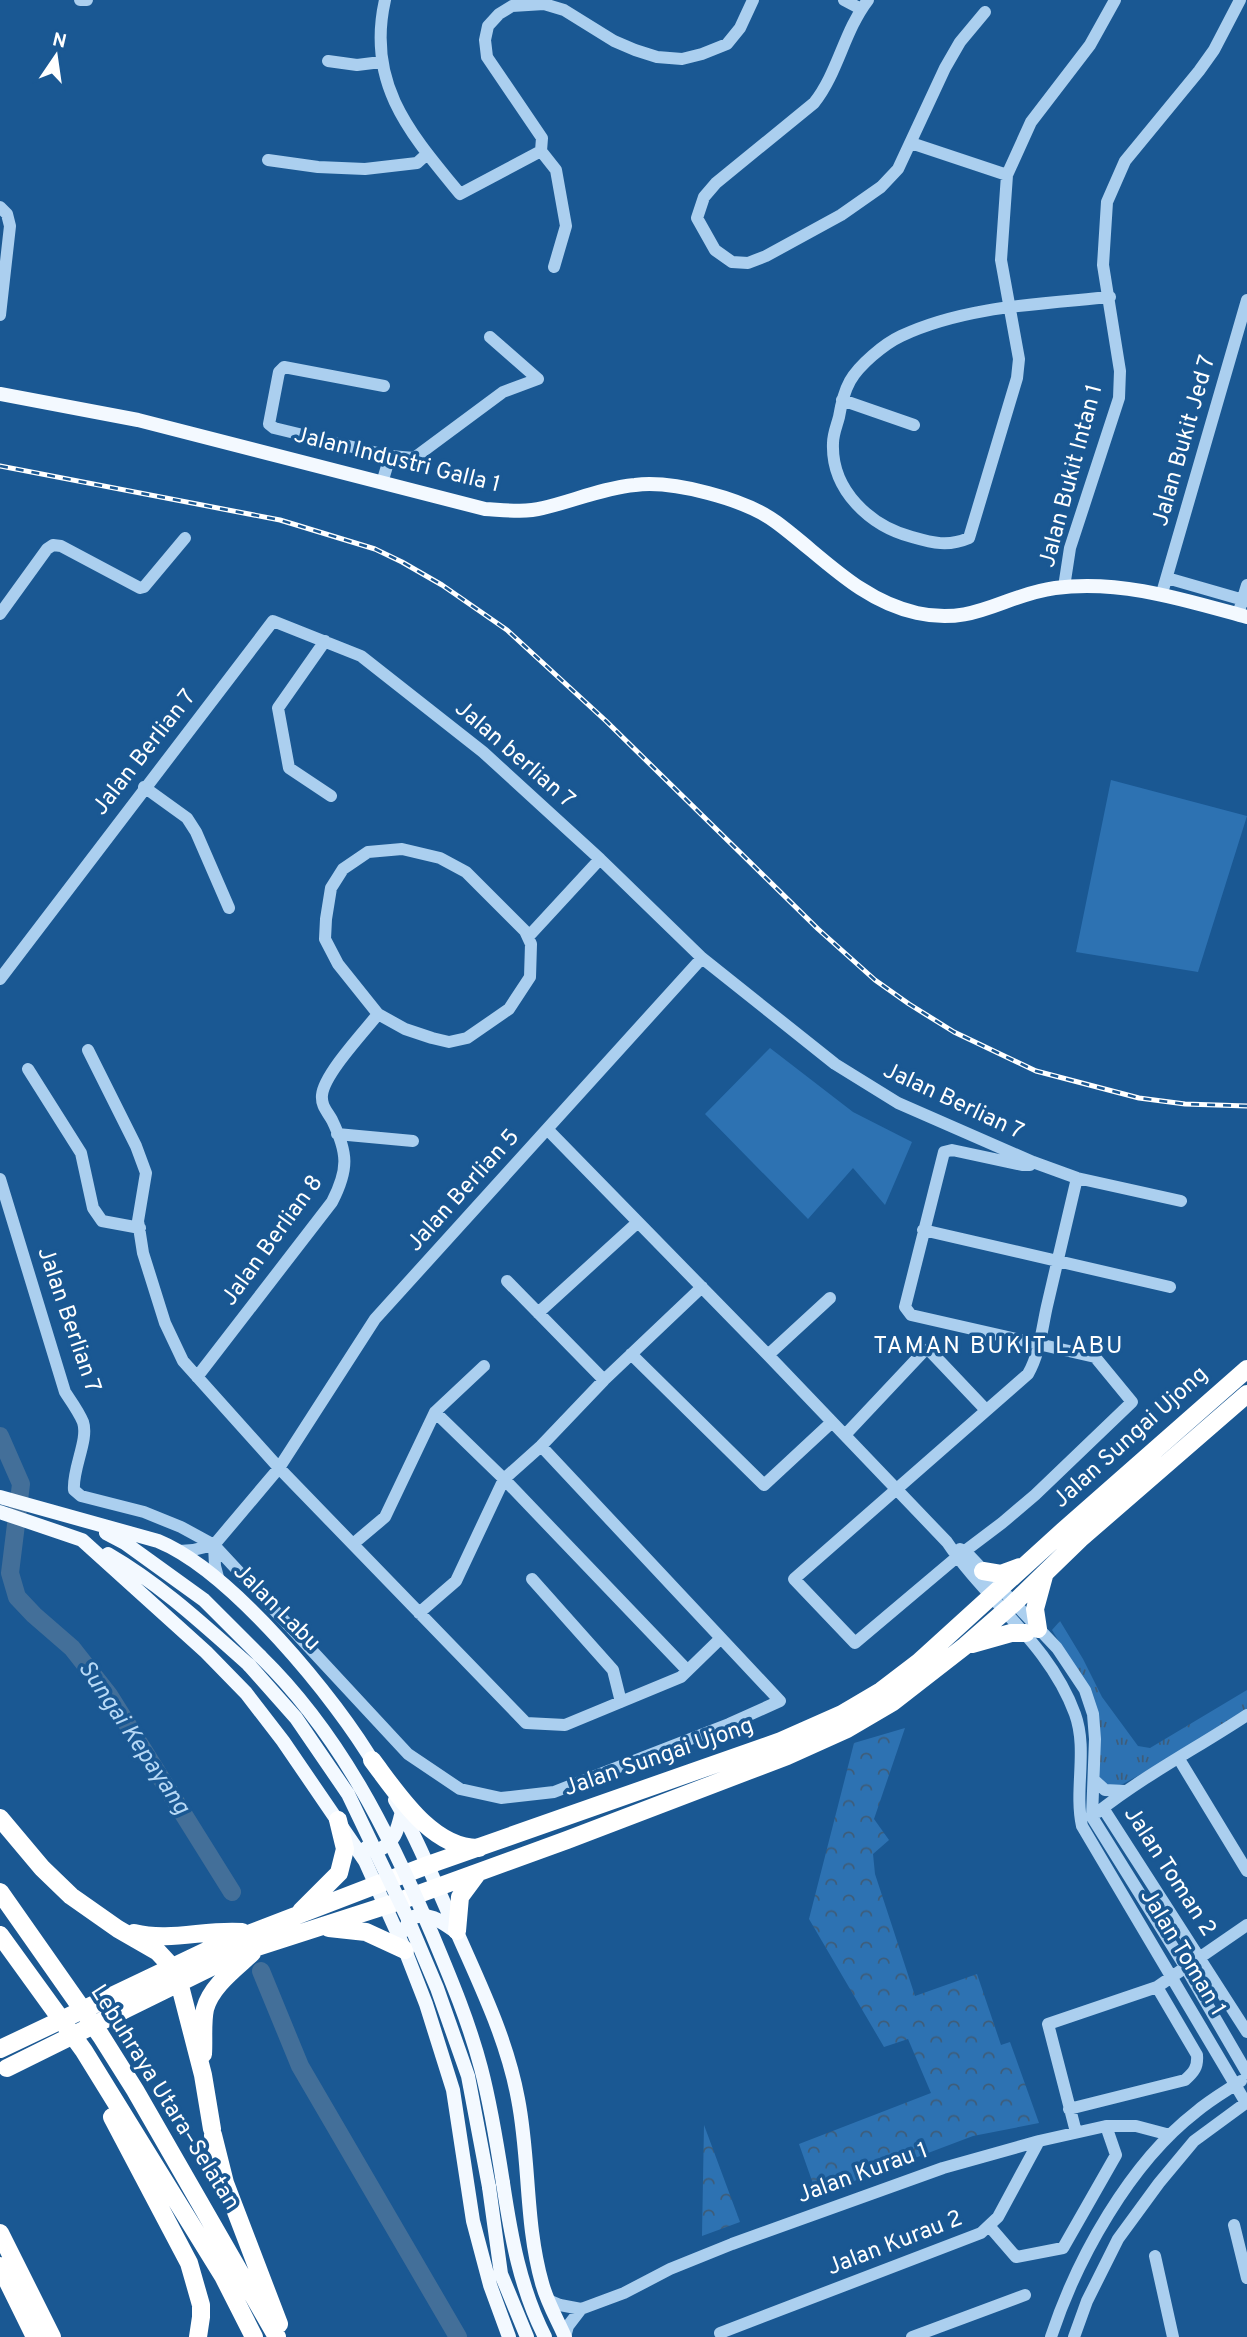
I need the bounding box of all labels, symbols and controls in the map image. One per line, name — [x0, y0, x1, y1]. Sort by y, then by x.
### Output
north arrow — [21, 21, 91, 91]
text: N — [50, 28, 69, 55]
street label: Jalan Bukit Jed 7 — [1147, 352, 1223, 530]
street label: Jalan Bukit Intan 1 — [1034, 381, 1110, 571]
street label: Jalan Industri Galla 1 — [291, 421, 503, 501]
street label: Jalan Berlian 7 — [87, 684, 203, 822]
street label: Jalan berlian 7 — [448, 695, 580, 815]
street label: Jalan Berlian 7 — [878, 1057, 1028, 1147]
street label: Jalan Berlian 5 — [401, 1124, 527, 1258]
street label: Jalan Berlian 8 — [216, 1170, 330, 1312]
street label: Jalan Berlian 7 — [30, 1243, 106, 1397]
district label: TAMAN BUKIT LABU — [873, 1332, 1125, 1362]
street label: Jalan Sungai Ujong — [1047, 1361, 1215, 1515]
street label: Jalan Labu — [226, 1558, 326, 1658]
water label: Sungai Kepayang — [70, 1655, 196, 1822]
street label: Jalan Sungai Ujong — [560, 1712, 758, 1804]
street label: Jalan Toman 2 — [1116, 1802, 1222, 1942]
street label: Jalan Toman 1 — [1133, 1884, 1231, 2022]
street label: Lebuhraya Utara–Selatan — [83, 1980, 245, 2216]
street label: Jalan Kurau 1 — [794, 2137, 932, 2211]
street label: Jalan Kurau 2 — [823, 2205, 967, 2283]

